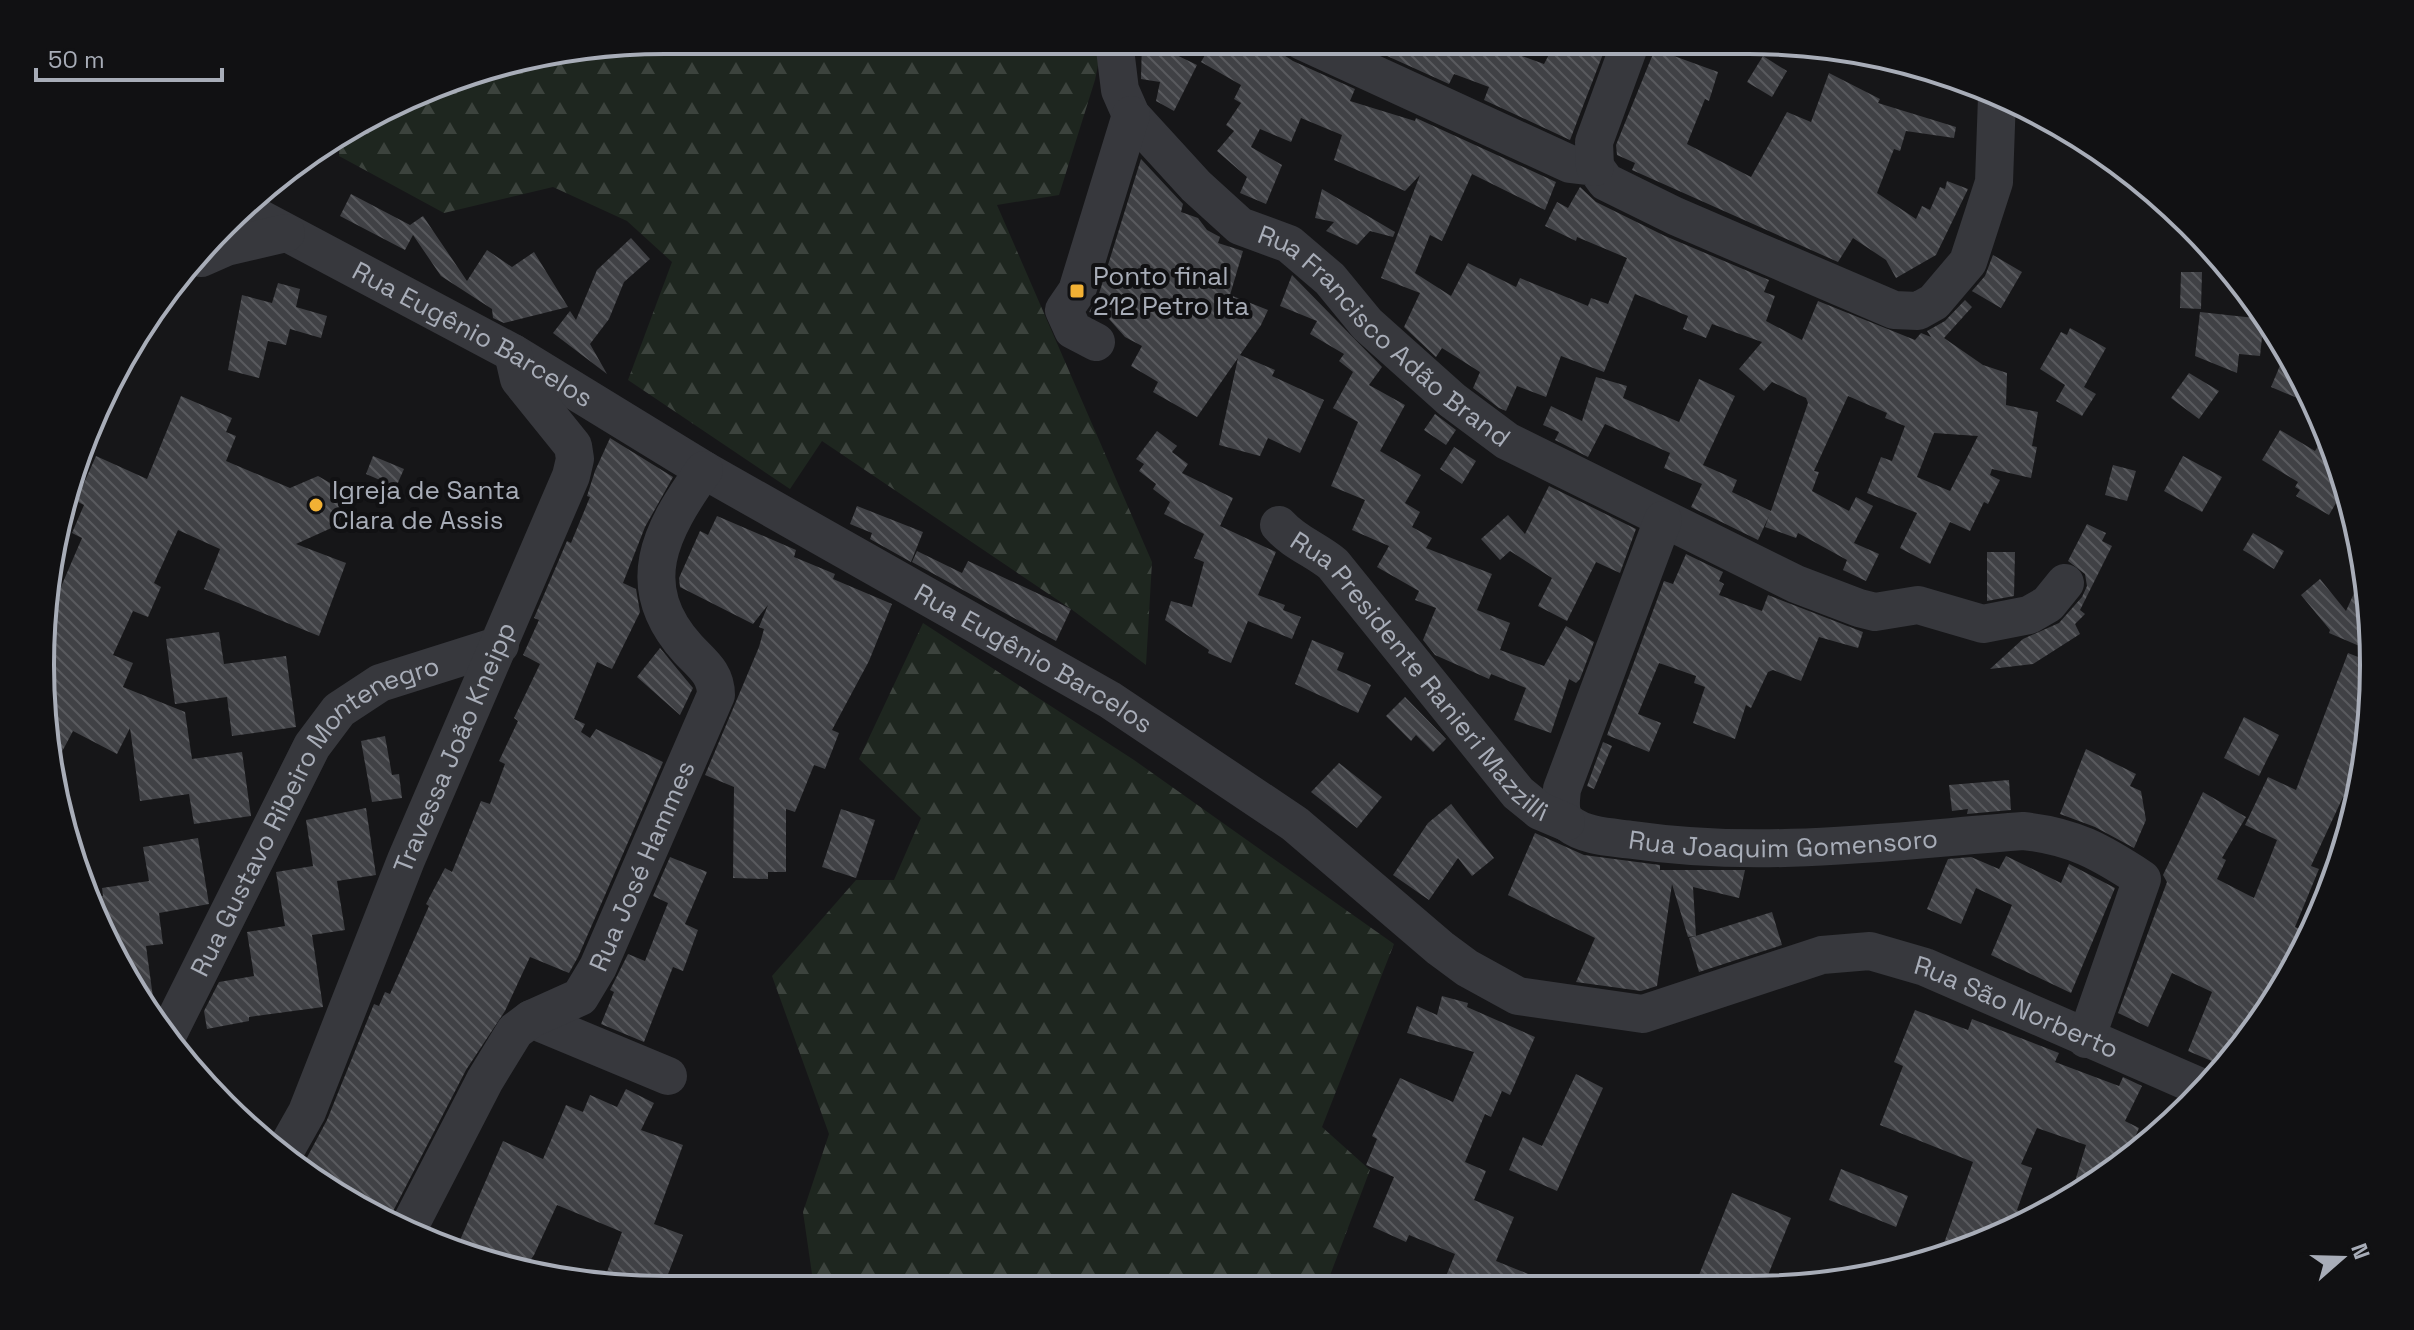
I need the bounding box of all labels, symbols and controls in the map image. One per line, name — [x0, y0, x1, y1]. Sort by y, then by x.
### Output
scale bar — [36, 32, 222, 82]
text: 50 m — [48, 44, 105, 75]
street label: Rua Francisco Adão Brand — [1253, 217, 1517, 455]
street label: Rua Eugênio Barcelos — [346, 254, 599, 415]
place label: Ponto final 212 Petro Ita — [1093, 259, 1249, 323]
marker: Ponto final 212 Petro Ita — [1068, 282, 1086, 300]
place label: Igreja de Santa Clara de Assis — [332, 473, 520, 537]
marker: Igreja de Santa Clara de Assis — [307, 496, 325, 514]
street label: Rua Presidente Ranieri Mazzilli — [1284, 524, 1553, 829]
street label: Rua Eugênio Barcelos — [908, 576, 1159, 741]
street label: Travessa João Kneipp — [386, 617, 523, 878]
street label: Rua Gustavo Ribeiro Montenegro — [183, 648, 444, 982]
street label: Rua José Hammes — [581, 755, 702, 977]
street label: Rua Joaquim Gomensoro — [1626, 821, 1939, 865]
street label: Rua São Norberto — [1910, 948, 2124, 1066]
north arrow — [2302, 1218, 2382, 1298]
text: N — [2345, 1239, 2376, 1263]

